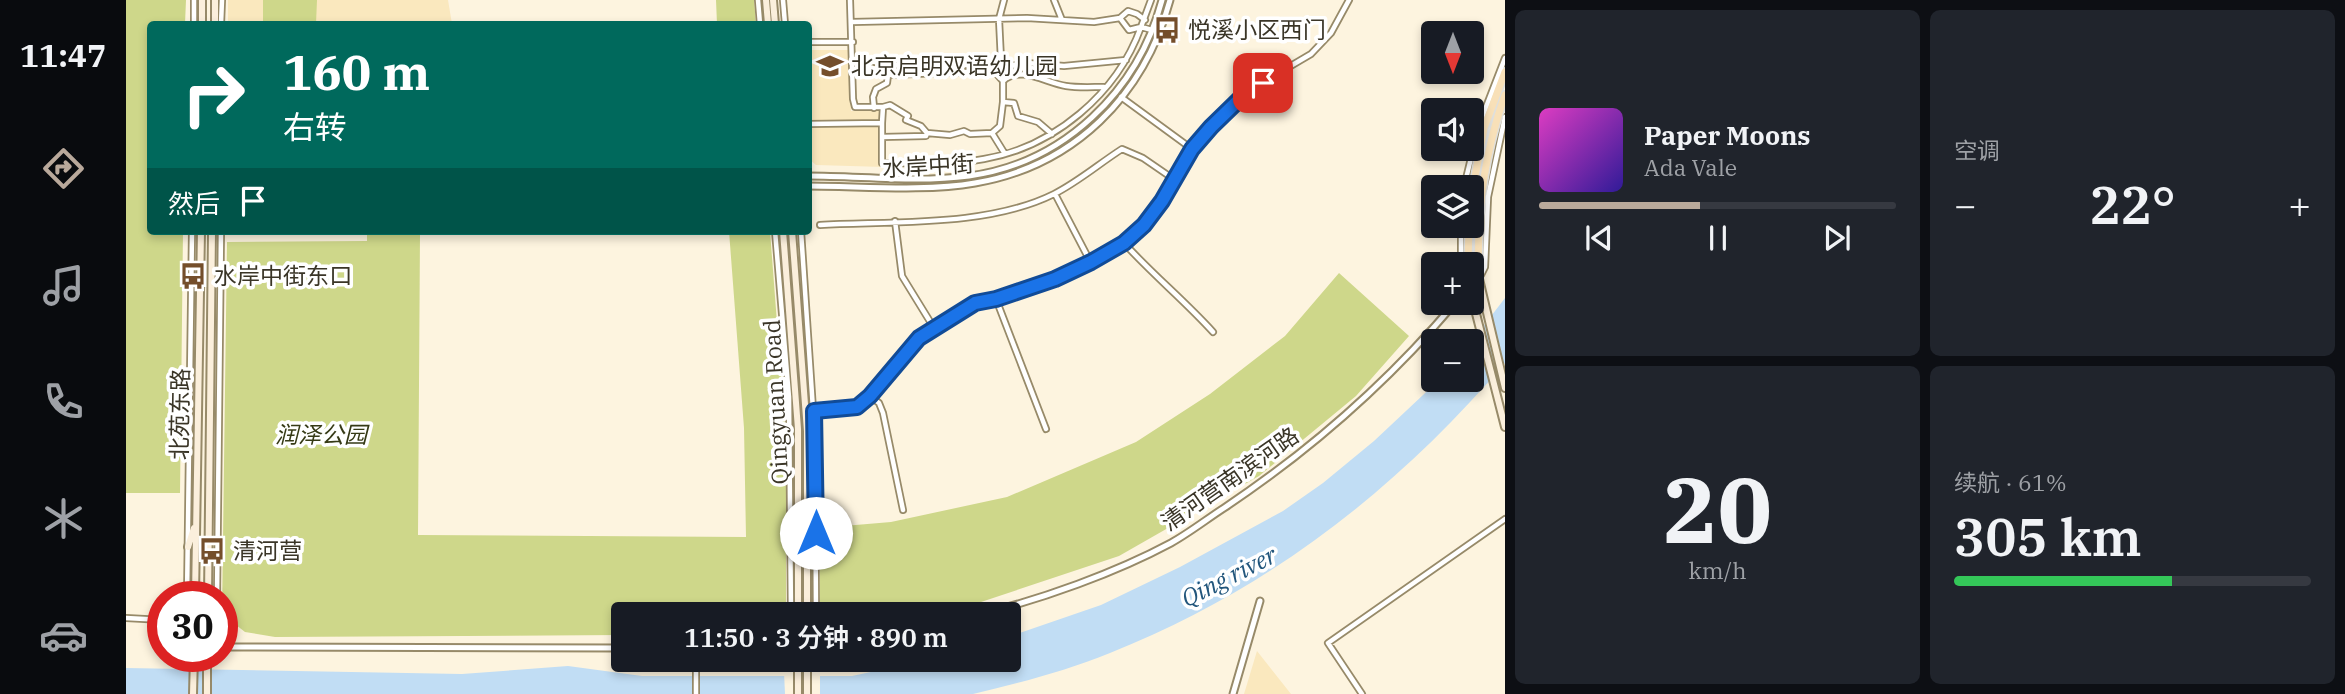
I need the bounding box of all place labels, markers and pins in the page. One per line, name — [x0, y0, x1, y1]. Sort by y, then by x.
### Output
place label: 悦溪小区西门 — [1188, 14, 1326, 44]
bus stop icon: 悦溪小区西门 — [1152, 15, 1182, 45]
place label: 北京启明双语幼儿园 — [851, 50, 1058, 80]
school or university icon: 北京启明双语幼儿园 — [815, 51, 845, 81]
pin — [1233, 53, 1293, 113]
place label: 水岸中街东口 — [214, 260, 352, 290]
bus stop icon: 水岸中街东口 — [178, 261, 208, 291]
place label: 清河营 — [233, 535, 302, 565]
bus stop icon: 清河营 — [197, 536, 227, 566]

